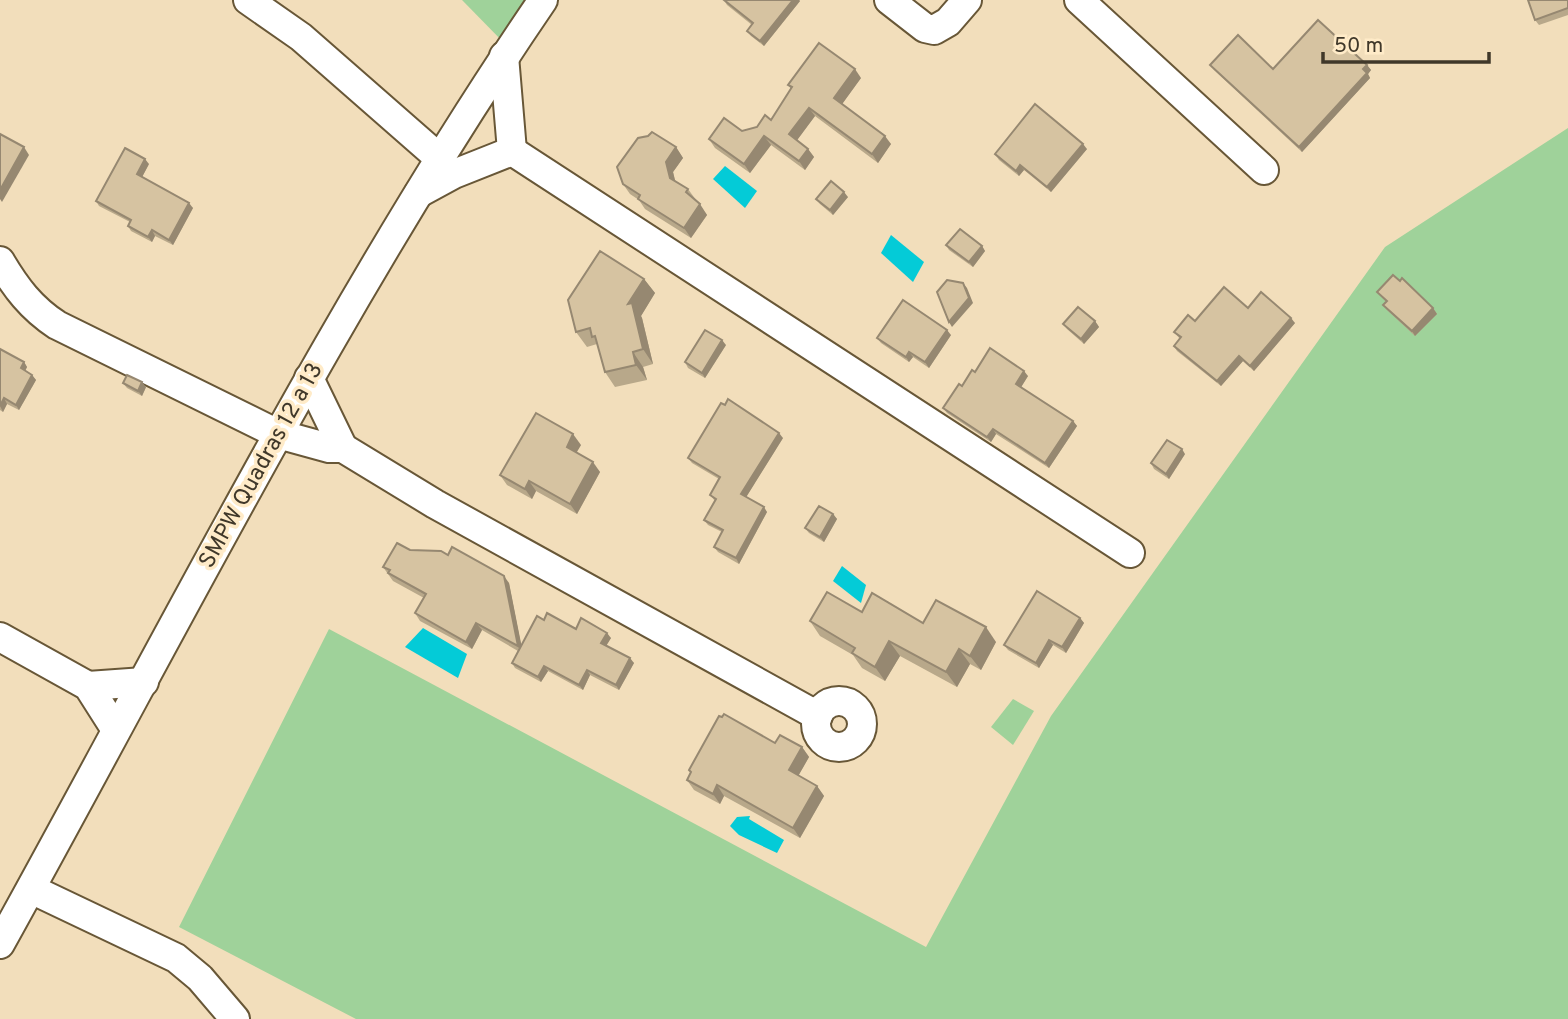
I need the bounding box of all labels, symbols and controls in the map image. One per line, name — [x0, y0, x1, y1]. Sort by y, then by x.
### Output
scale bar — [1323, 21, 1489, 65]
text: 50 m — [1334, 33, 1383, 60]
street label: SMPW Quadras 12 a 13 — [193, 358, 331, 574]

